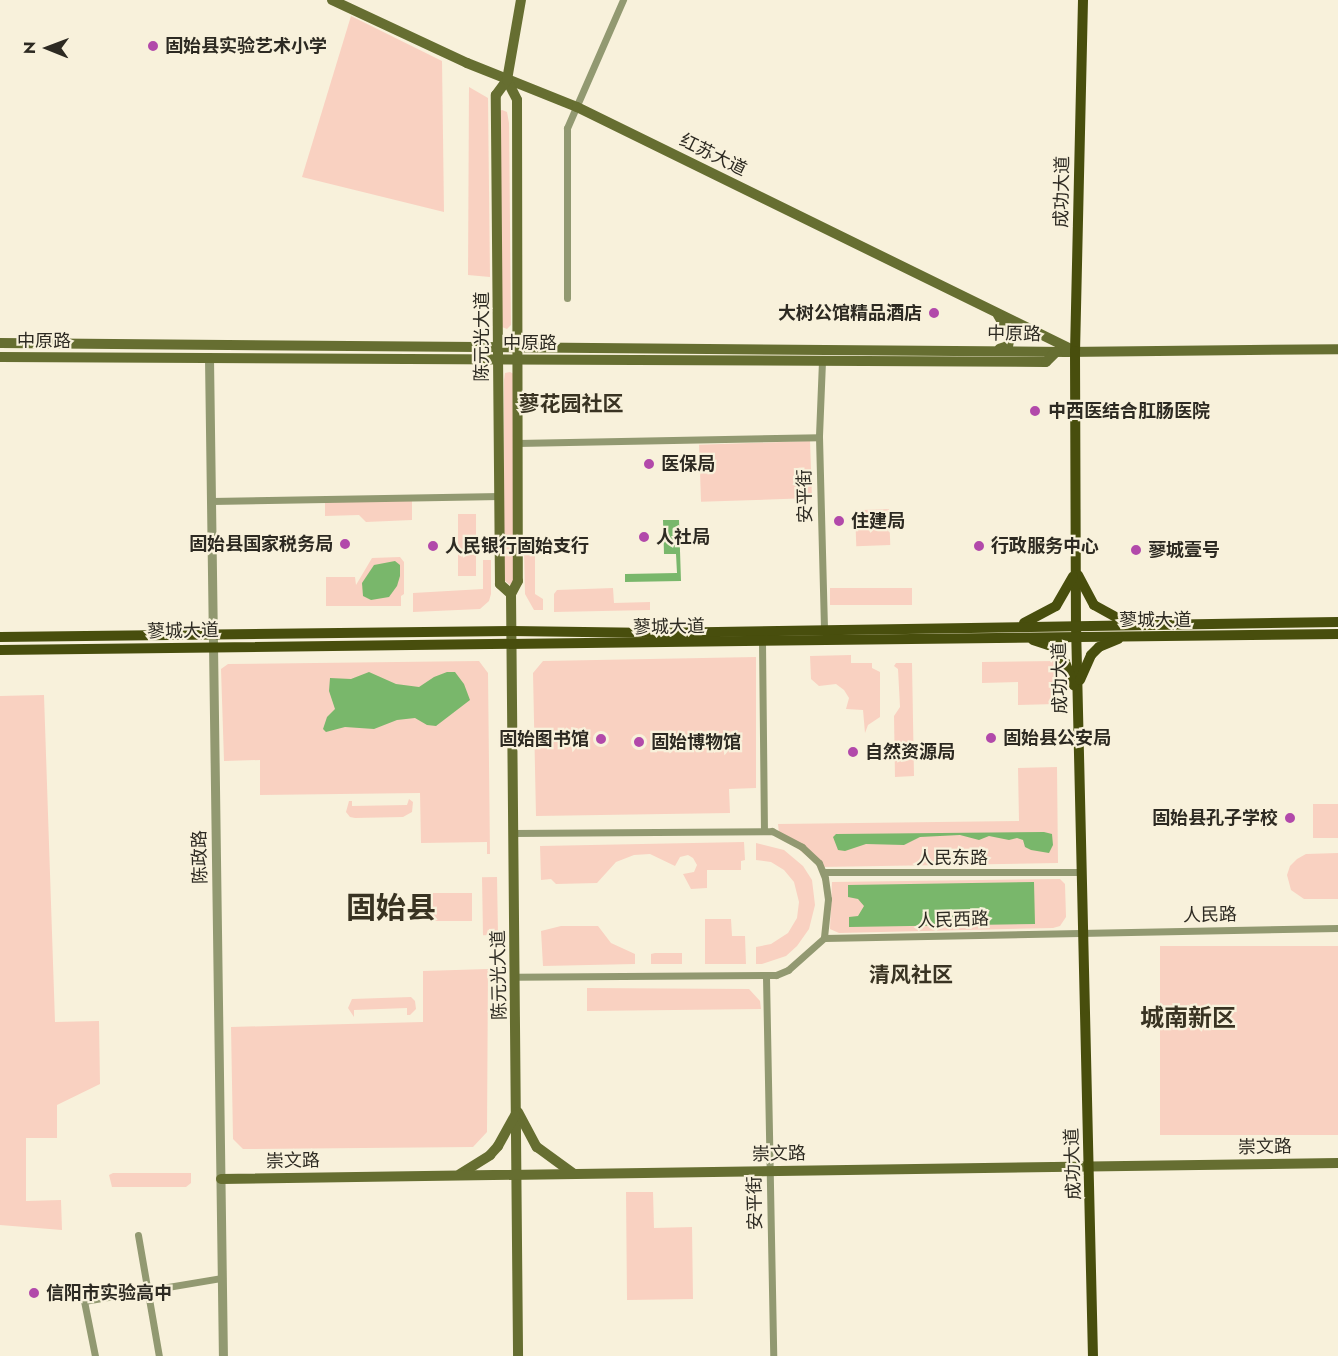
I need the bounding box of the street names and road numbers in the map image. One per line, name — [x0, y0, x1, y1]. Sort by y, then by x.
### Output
street label: 红苏大道 — [676, 130, 750, 180]
street label: 成功大道 — [1051, 156, 1073, 228]
street label: 陈元光大道 — [471, 292, 493, 382]
street label: 中原路 — [987, 323, 1041, 345]
street label: 中原路 — [17, 330, 71, 352]
street label: 中原路 — [503, 332, 557, 354]
street label: 安平街 — [794, 469, 816, 523]
street label: 蓼城大道 — [1119, 609, 1191, 631]
street label: 蓼城大道 — [633, 616, 705, 638]
street label: 蓼城大道 — [147, 620, 219, 642]
street label: 成功大道 — [1049, 642, 1071, 714]
street label: 陈政路 — [189, 830, 211, 884]
street label: 人民东路 — [916, 847, 988, 869]
street label: 人民路 — [1183, 904, 1237, 926]
street label: 人民西路 — [917, 908, 989, 932]
street label: 陈元光大道 — [487, 930, 511, 1020]
street label: 成功大道 — [1061, 1128, 1085, 1200]
street label: 崇文路 — [1238, 1136, 1292, 1158]
street label: 崇文路 — [752, 1143, 806, 1165]
street label: 崇文路 — [266, 1150, 320, 1172]
street label: 安平街 — [744, 1176, 766, 1230]

